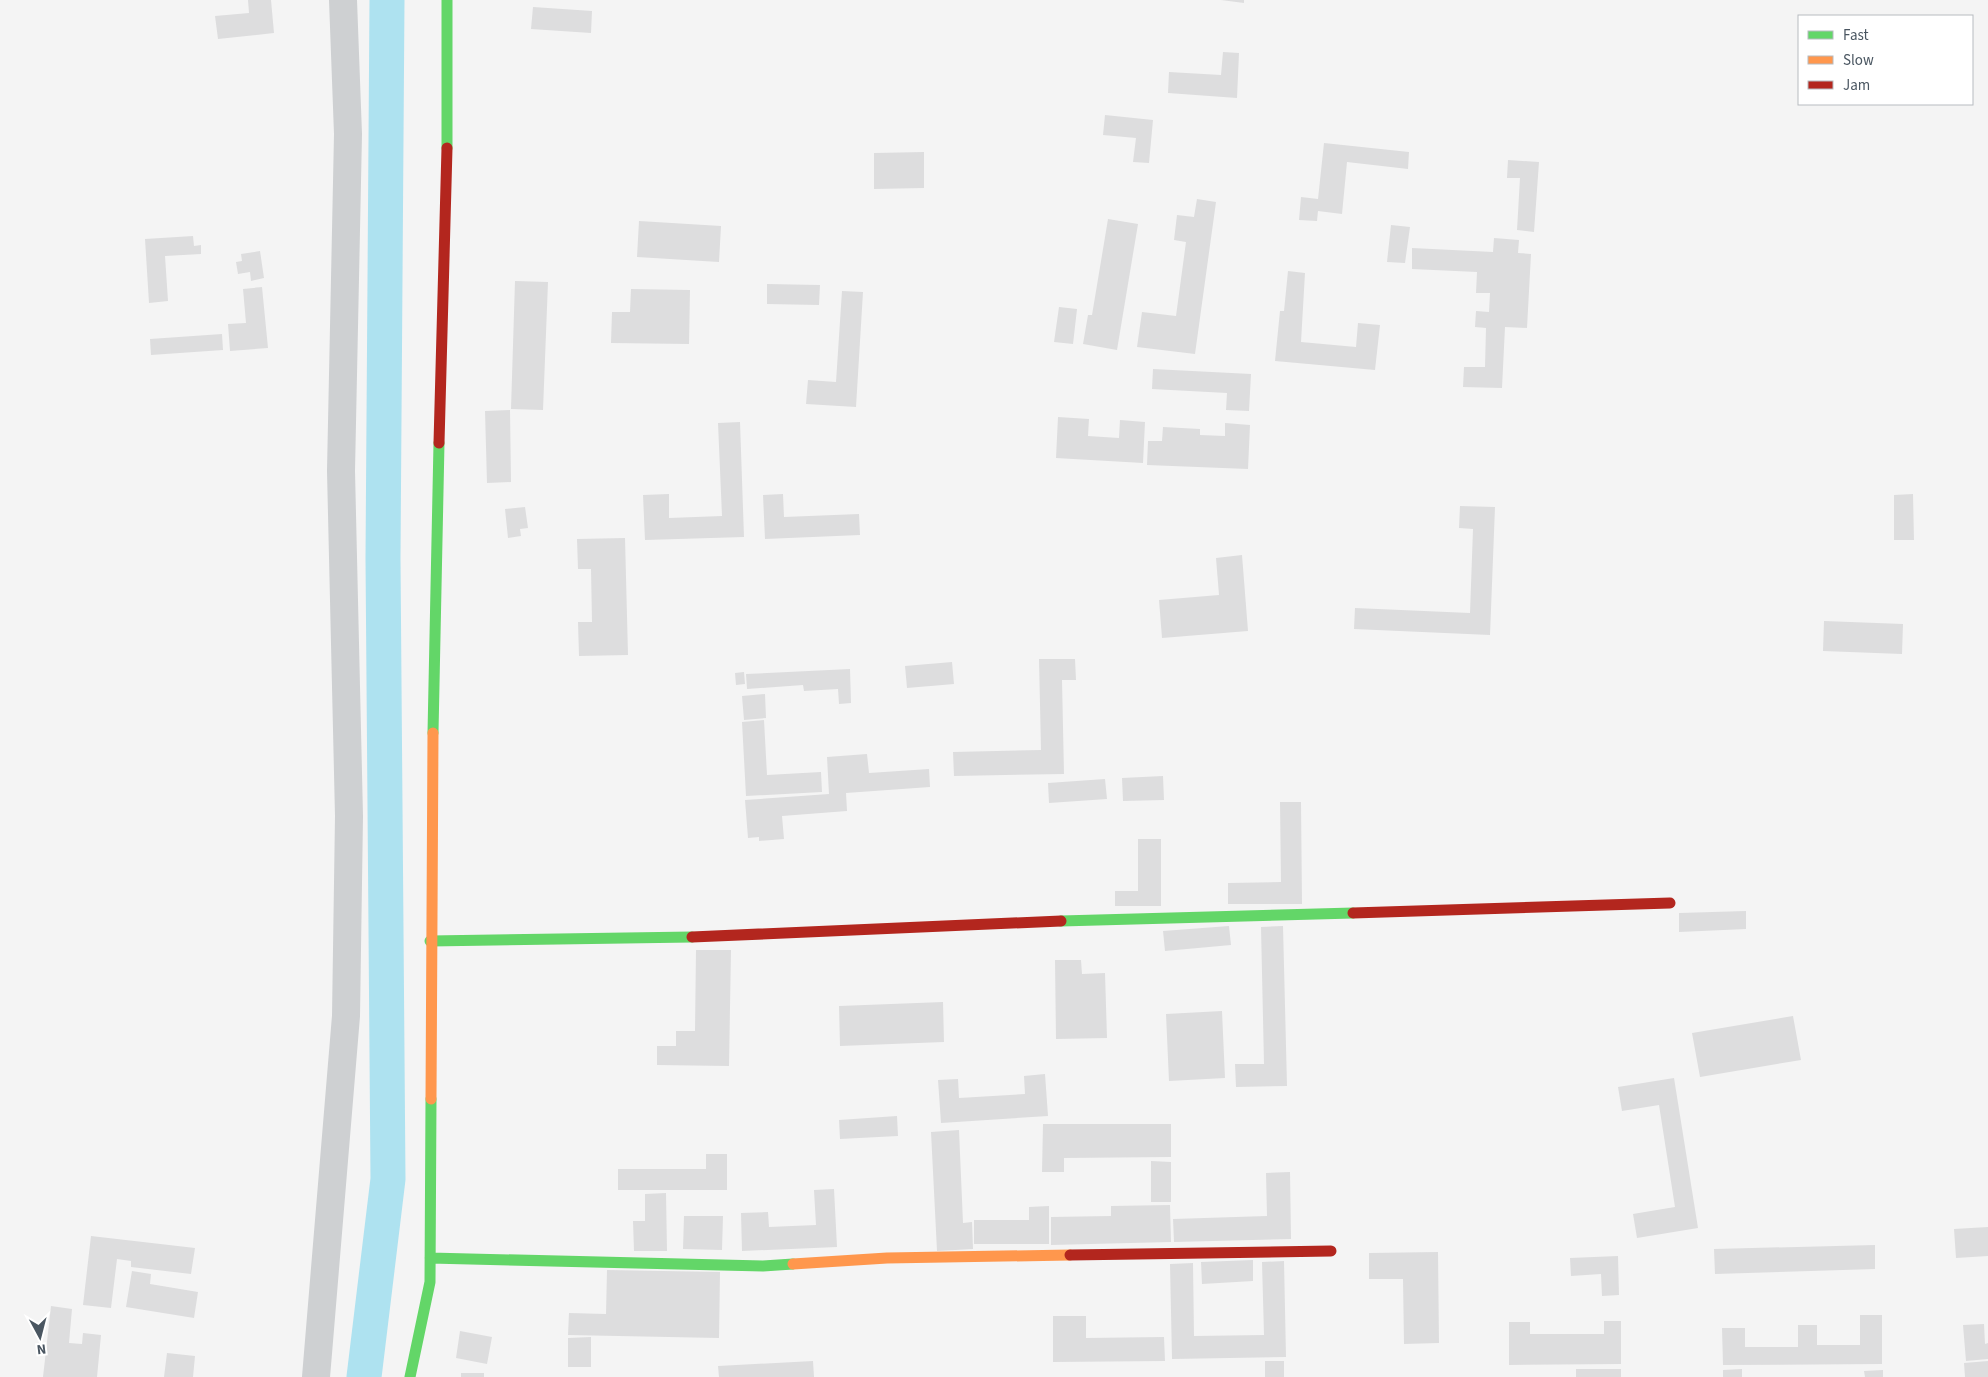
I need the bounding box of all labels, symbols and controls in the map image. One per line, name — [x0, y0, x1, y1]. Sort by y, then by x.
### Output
legend — [1798, 15, 1973, 105]
text: Fast — [1843, 25, 1869, 46]
text: Slow — [1843, 50, 1874, 71]
text: Jam — [1843, 75, 1870, 96]
north arrow — [15, 1312, 65, 1362]
text: N — [36, 1338, 47, 1359]

